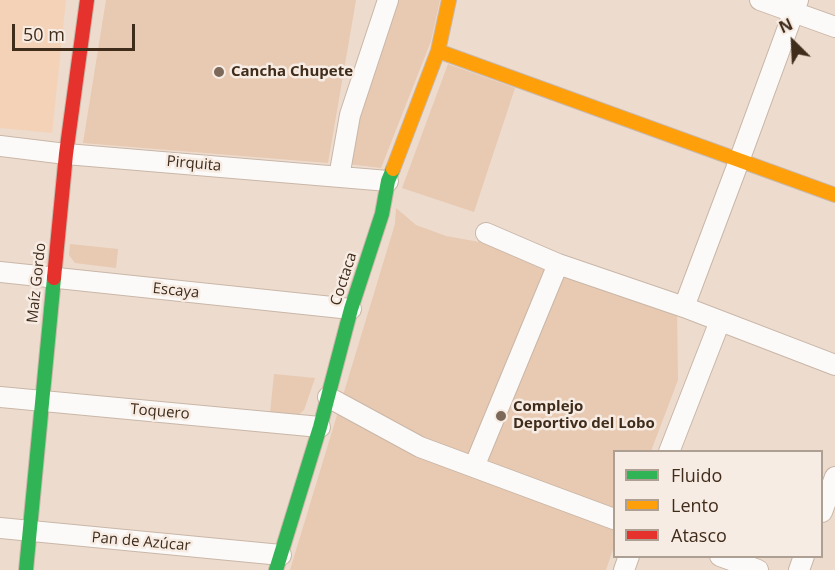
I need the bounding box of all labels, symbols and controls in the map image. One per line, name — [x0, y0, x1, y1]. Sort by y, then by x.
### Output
scale bar — [15, 12, 138, 50]
north arrow — [763, 12, 823, 72]
text: N — [775, 13, 796, 38]
text: 50 m — [23, 22, 65, 46]
place label: Cancha Chupete — [231, 63, 353, 81]
marker: Cancha Chupete — [212, 65, 226, 79]
street label: Pirquita — [166, 153, 222, 175]
street label: Maíz Gordo — [24, 242, 50, 324]
street label: Coctaca — [327, 250, 361, 308]
street label: Escaya — [152, 280, 200, 302]
place label: Complejo Deportivo del Lobo — [513, 398, 655, 433]
street label: Toquero — [130, 400, 190, 424]
marker: Complejo Deportivo del Lobo — [494, 409, 508, 423]
legend — [613, 450, 823, 558]
text: Fluido — [671, 463, 722, 487]
text: Lento — [671, 493, 719, 517]
text: Atasco — [671, 523, 727, 547]
street label: Pan de Azúcar — [91, 529, 191, 555]

